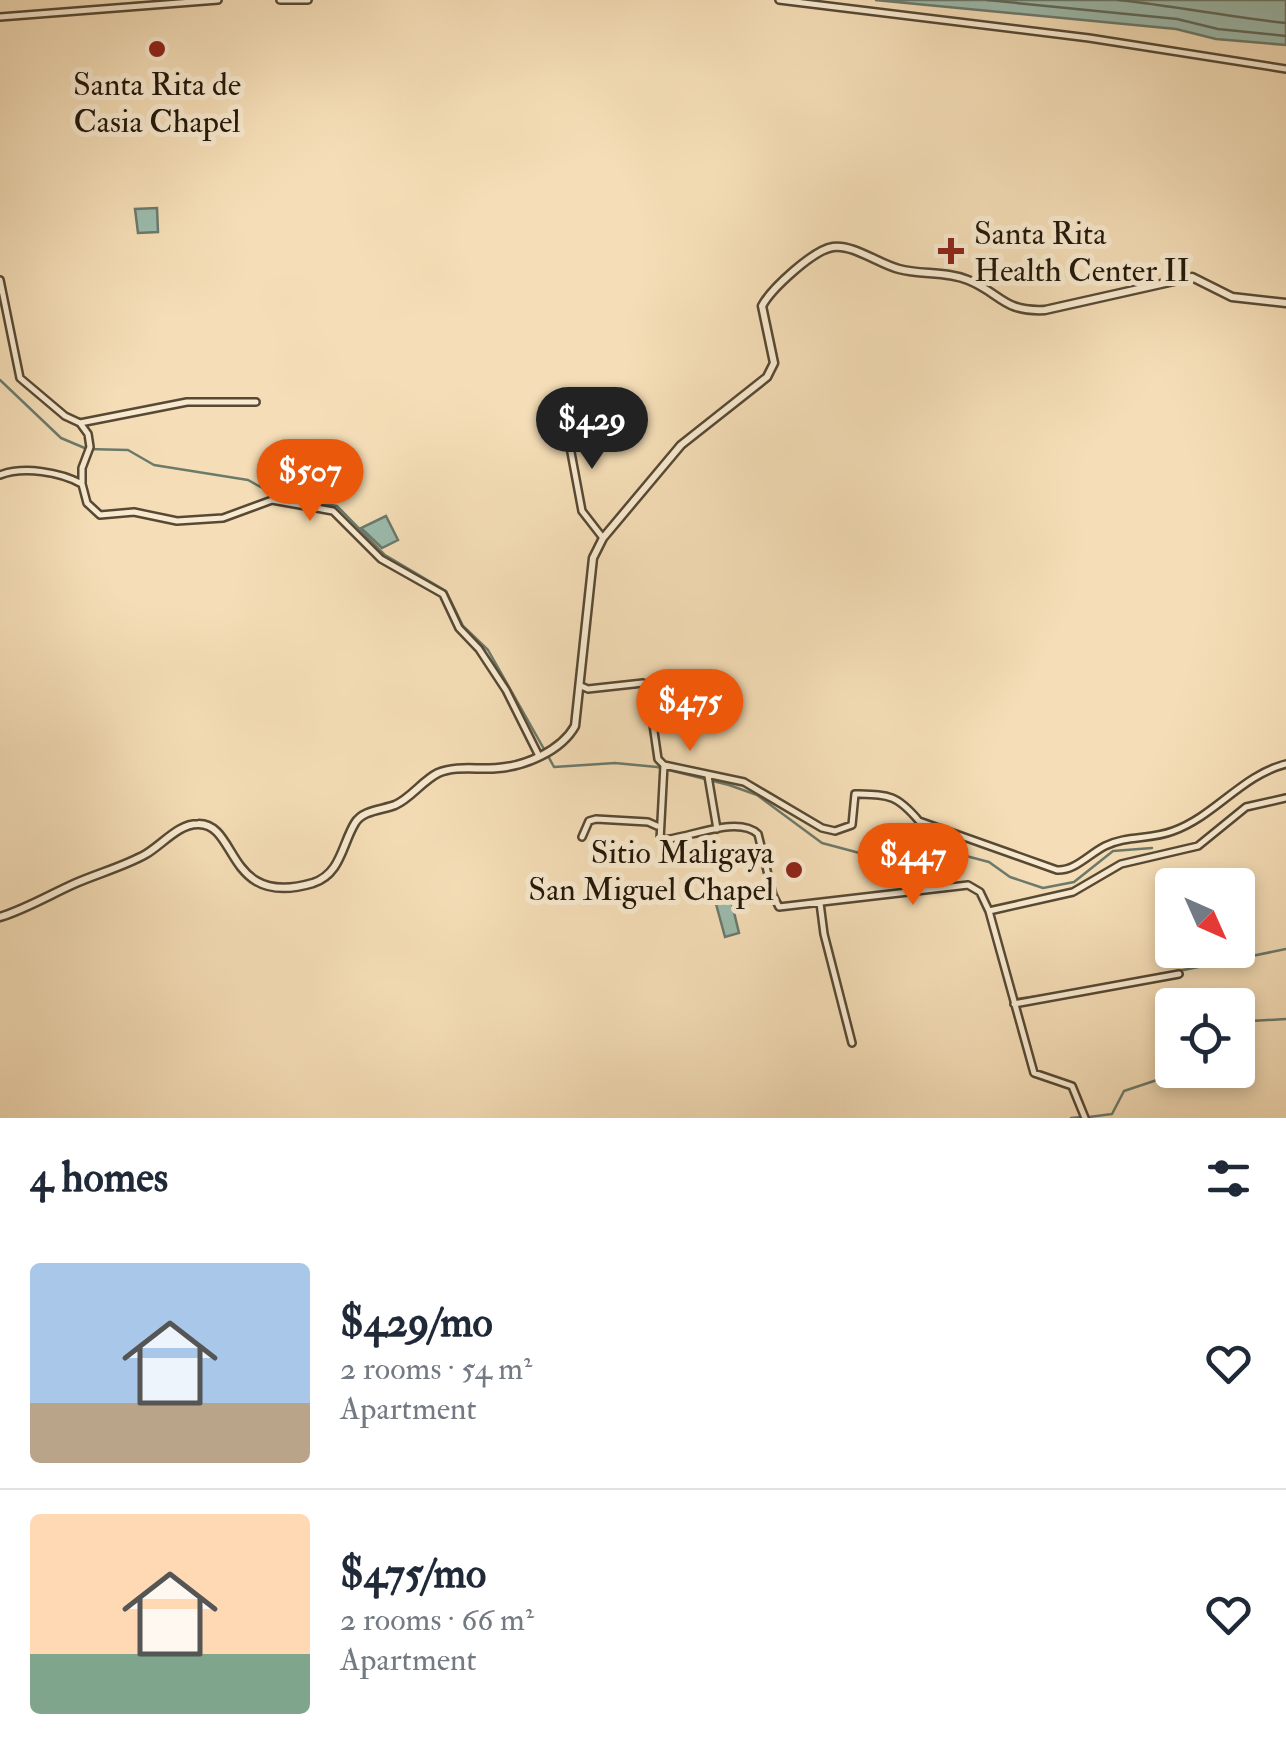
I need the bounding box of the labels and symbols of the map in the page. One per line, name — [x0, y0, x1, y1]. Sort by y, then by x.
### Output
marker: Santa Rita de Casia Chapel — [146, 38, 168, 60]
place label: Santa Rita de Casia Chapel — [73, 65, 241, 142]
place label: Santa Rita Health Center II — [974, 214, 1190, 291]
marker: Santa Rita Health Center II — [938, 238, 964, 264]
pin: $429 — [533, 387, 651, 472]
pin: $507 — [251, 439, 369, 524]
pin: $475 — [631, 669, 749, 754]
pin: $447 — [854, 823, 972, 908]
place label: Sitio Maligaya San Miguel Chapel — [528, 833, 775, 910]
marker: Sitio Maligaya San Miguel Chapel — [783, 859, 805, 881]
north arrow — [1155, 868, 1255, 968]

